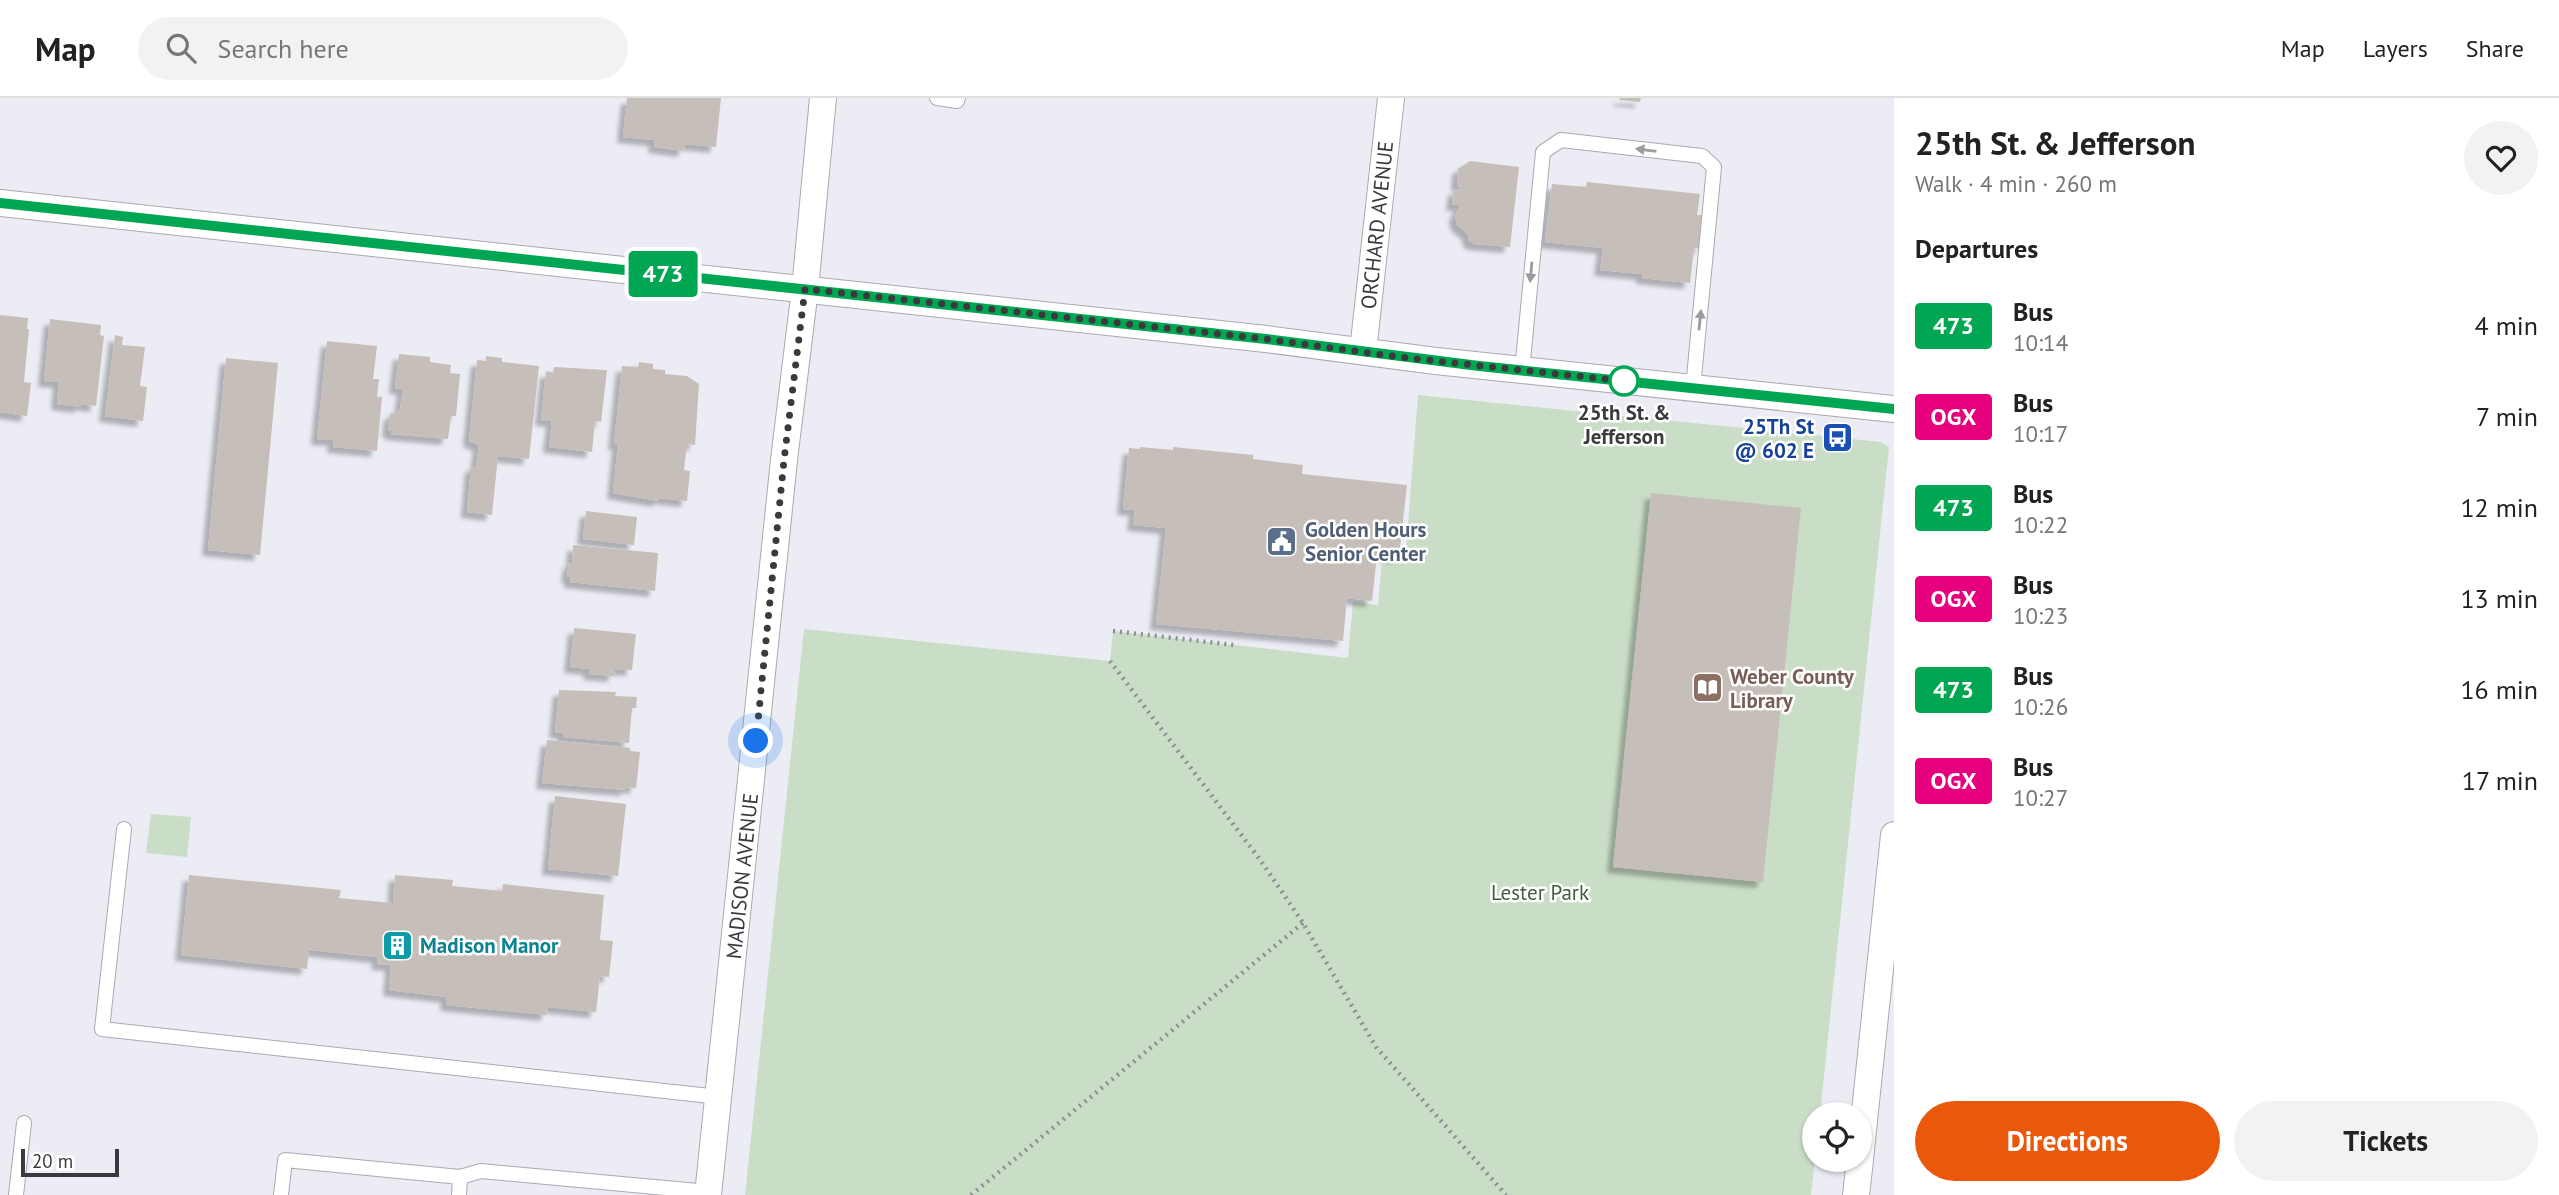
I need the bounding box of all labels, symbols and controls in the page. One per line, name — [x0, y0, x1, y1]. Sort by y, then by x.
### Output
search box — [138, 17, 628, 80]
text: Map — [35, 27, 96, 70]
icon: search — [162, 29, 200, 67]
text: Search here — [218, 32, 349, 65]
text: Map — [2281, 33, 2325, 64]
text: Layers — [2363, 33, 2428, 64]
text: Share — [2466, 33, 2524, 64]
text: 25th St. & Jefferson — [1915, 121, 2195, 164]
button: heart — [2464, 121, 2538, 195]
street label: ORCHARD AVENUE — [1355, 140, 1399, 310]
one-way arrow — [1634, 144, 1656, 155]
text: Walk · 4 min · 260 m — [1915, 169, 2117, 198]
text: Departures — [1915, 232, 2038, 265]
line badge: 473 — [623, 251, 703, 297]
text: 473 — [643, 258, 683, 289]
one-way arrow — [1525, 261, 1536, 283]
text: Bus — [2013, 295, 2053, 328]
one-way arrow — [1694, 309, 1705, 331]
text: 4 min — [2475, 309, 2538, 342]
text: 473 — [1933, 310, 1974, 341]
text: 10:14 — [2013, 328, 2068, 357]
marker: 25th St. & Jefferson — [1609, 366, 1639, 396]
text: Bus — [2013, 386, 2053, 419]
place label: 25th St. & Jefferson — [1578, 399, 1670, 450]
text: 7 min — [2476, 400, 2538, 433]
text: OGX — [1931, 401, 1976, 432]
place label: 25Th St @ 602 E — [1734, 413, 1815, 464]
text: 10:17 — [2013, 419, 2068, 448]
bus stop icon: 25Th St @ 602 E — [1820, 421, 1854, 455]
text: Bus — [2013, 477, 2053, 510]
text: 12 min — [2460, 491, 2538, 524]
text: 473 — [1933, 492, 1974, 523]
text: 10:22 — [2013, 510, 2068, 539]
place label: Golden Hours Senior Center — [1305, 516, 1427, 567]
public building icon: Golden Hours Senior Center — [1265, 524, 1299, 558]
text: Bus — [2013, 568, 2053, 601]
text: 13 min — [2460, 582, 2538, 615]
text: OGX — [1931, 583, 1976, 614]
text: 10:23 — [2013, 601, 2068, 630]
text: Bus — [2013, 659, 2053, 692]
place label: Weber County Library — [1730, 663, 1855, 714]
library icon: Weber County Library — [1690, 671, 1724, 705]
text: 16 min — [2460, 673, 2538, 706]
text: 473 — [1933, 674, 1974, 705]
text: 10:26 — [2013, 692, 2068, 721]
your location — [738, 723, 773, 758]
text: Bus — [2013, 750, 2053, 783]
text: 17 min — [2462, 764, 2538, 797]
text: OGX — [1931, 765, 1976, 796]
text: 10:27 — [2013, 783, 2068, 812]
street label: MADISON AVENUE — [720, 792, 764, 960]
park label: Lester Park — [1491, 879, 1589, 906]
building icon: Madison Manor — [380, 928, 414, 962]
place label: Madison Manor — [420, 932, 559, 959]
button: Directions — [1915, 1101, 2220, 1181]
button: Tickets — [2234, 1101, 2538, 1181]
map controls — [1802, 1102, 1872, 1172]
button: locate — [1802, 1102, 1872, 1172]
scale bar — [21, 1146, 119, 1178]
text: 20 m — [32, 1149, 73, 1173]

